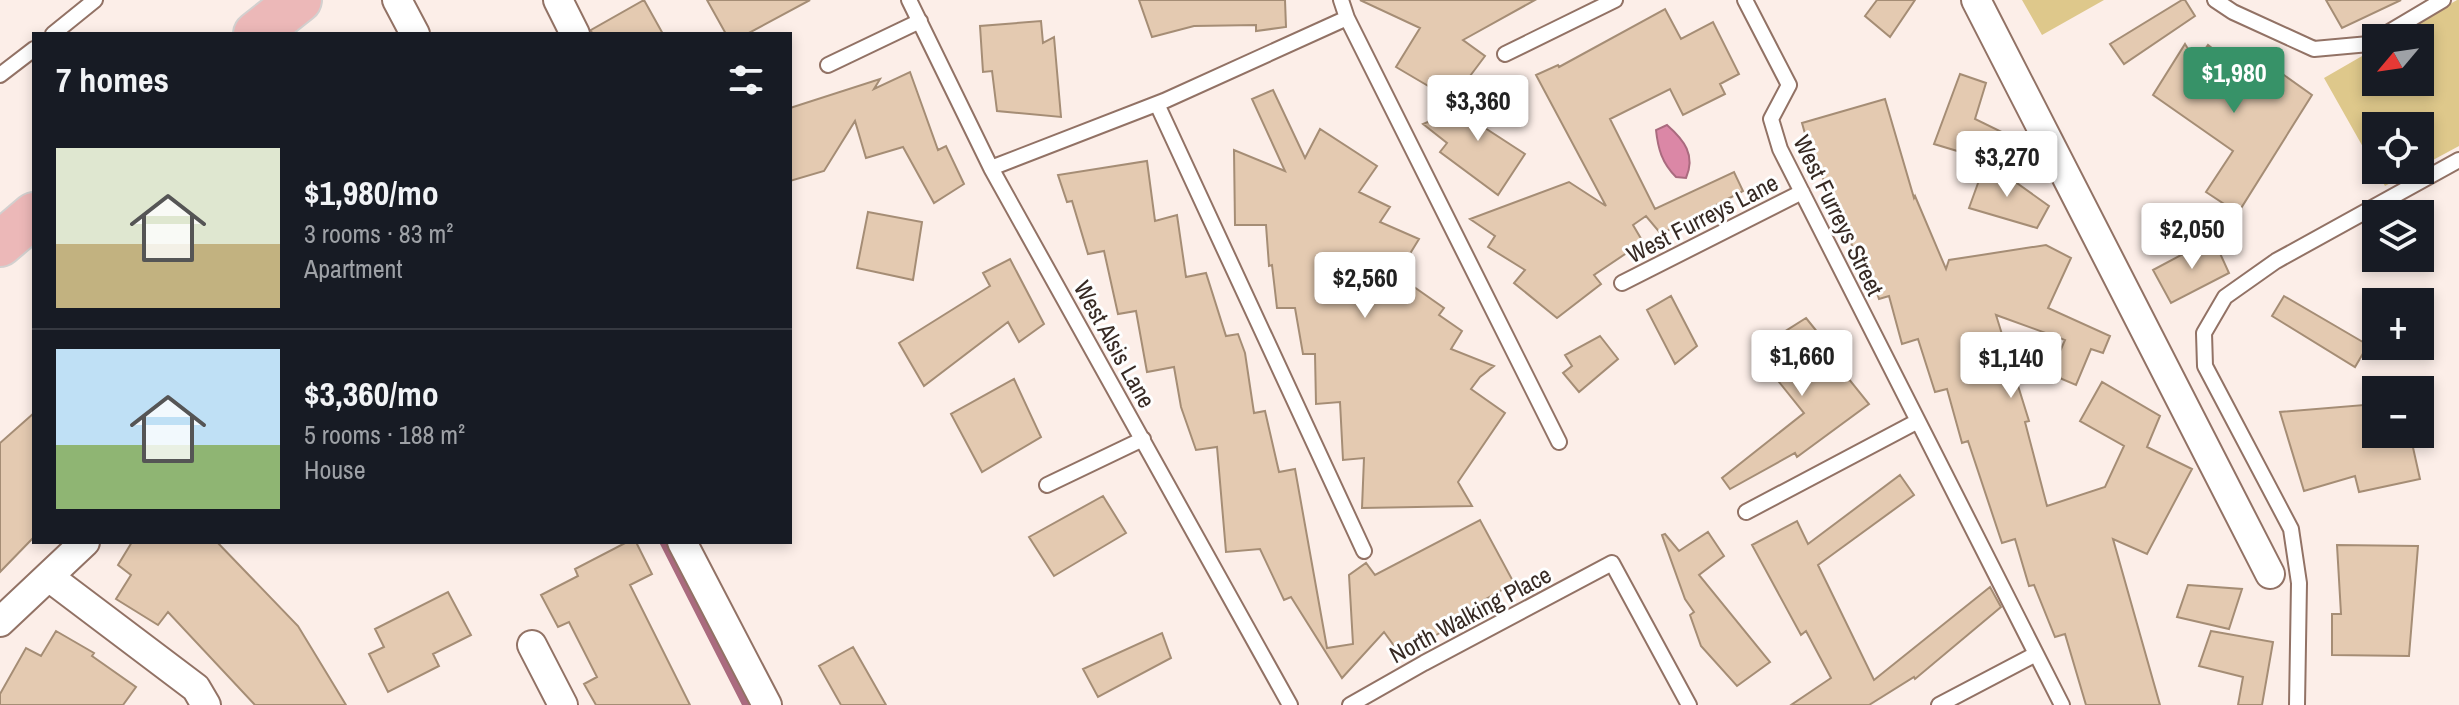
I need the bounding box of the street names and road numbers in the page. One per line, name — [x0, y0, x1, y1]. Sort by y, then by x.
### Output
street label: West Furreys Street — [1786, 129, 1892, 301]
street label: West Furreys Lane — [1621, 166, 1783, 270]
street label: West Alsis Lane — [1067, 275, 1163, 413]
street label: North Walking Place — [1384, 558, 1556, 670]

